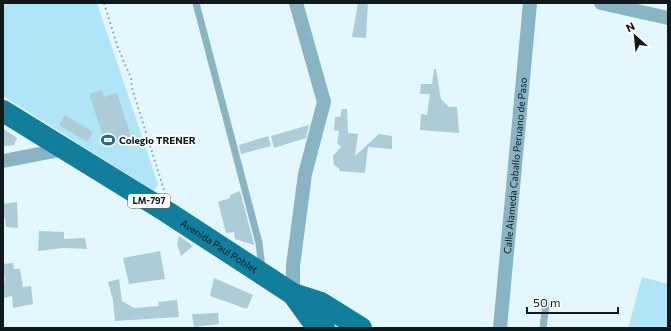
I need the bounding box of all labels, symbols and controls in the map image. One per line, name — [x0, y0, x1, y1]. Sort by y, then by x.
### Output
north arrow — [615, 16, 655, 56]
text: N — [624, 19, 637, 34]
street label: Calle Alameda Caballo Peruano de Paso — [501, 77, 529, 254]
sports icon: Colegio TRENER — [100, 132, 116, 148]
place label: Colegio TRENER — [119, 134, 196, 146]
road number: LM-797 — [128, 194, 170, 208]
street label: Avenida Paul Poblet — [179, 217, 260, 275]
scale bar — [527, 289, 618, 315]
text: 50 m — [533, 295, 561, 309]

